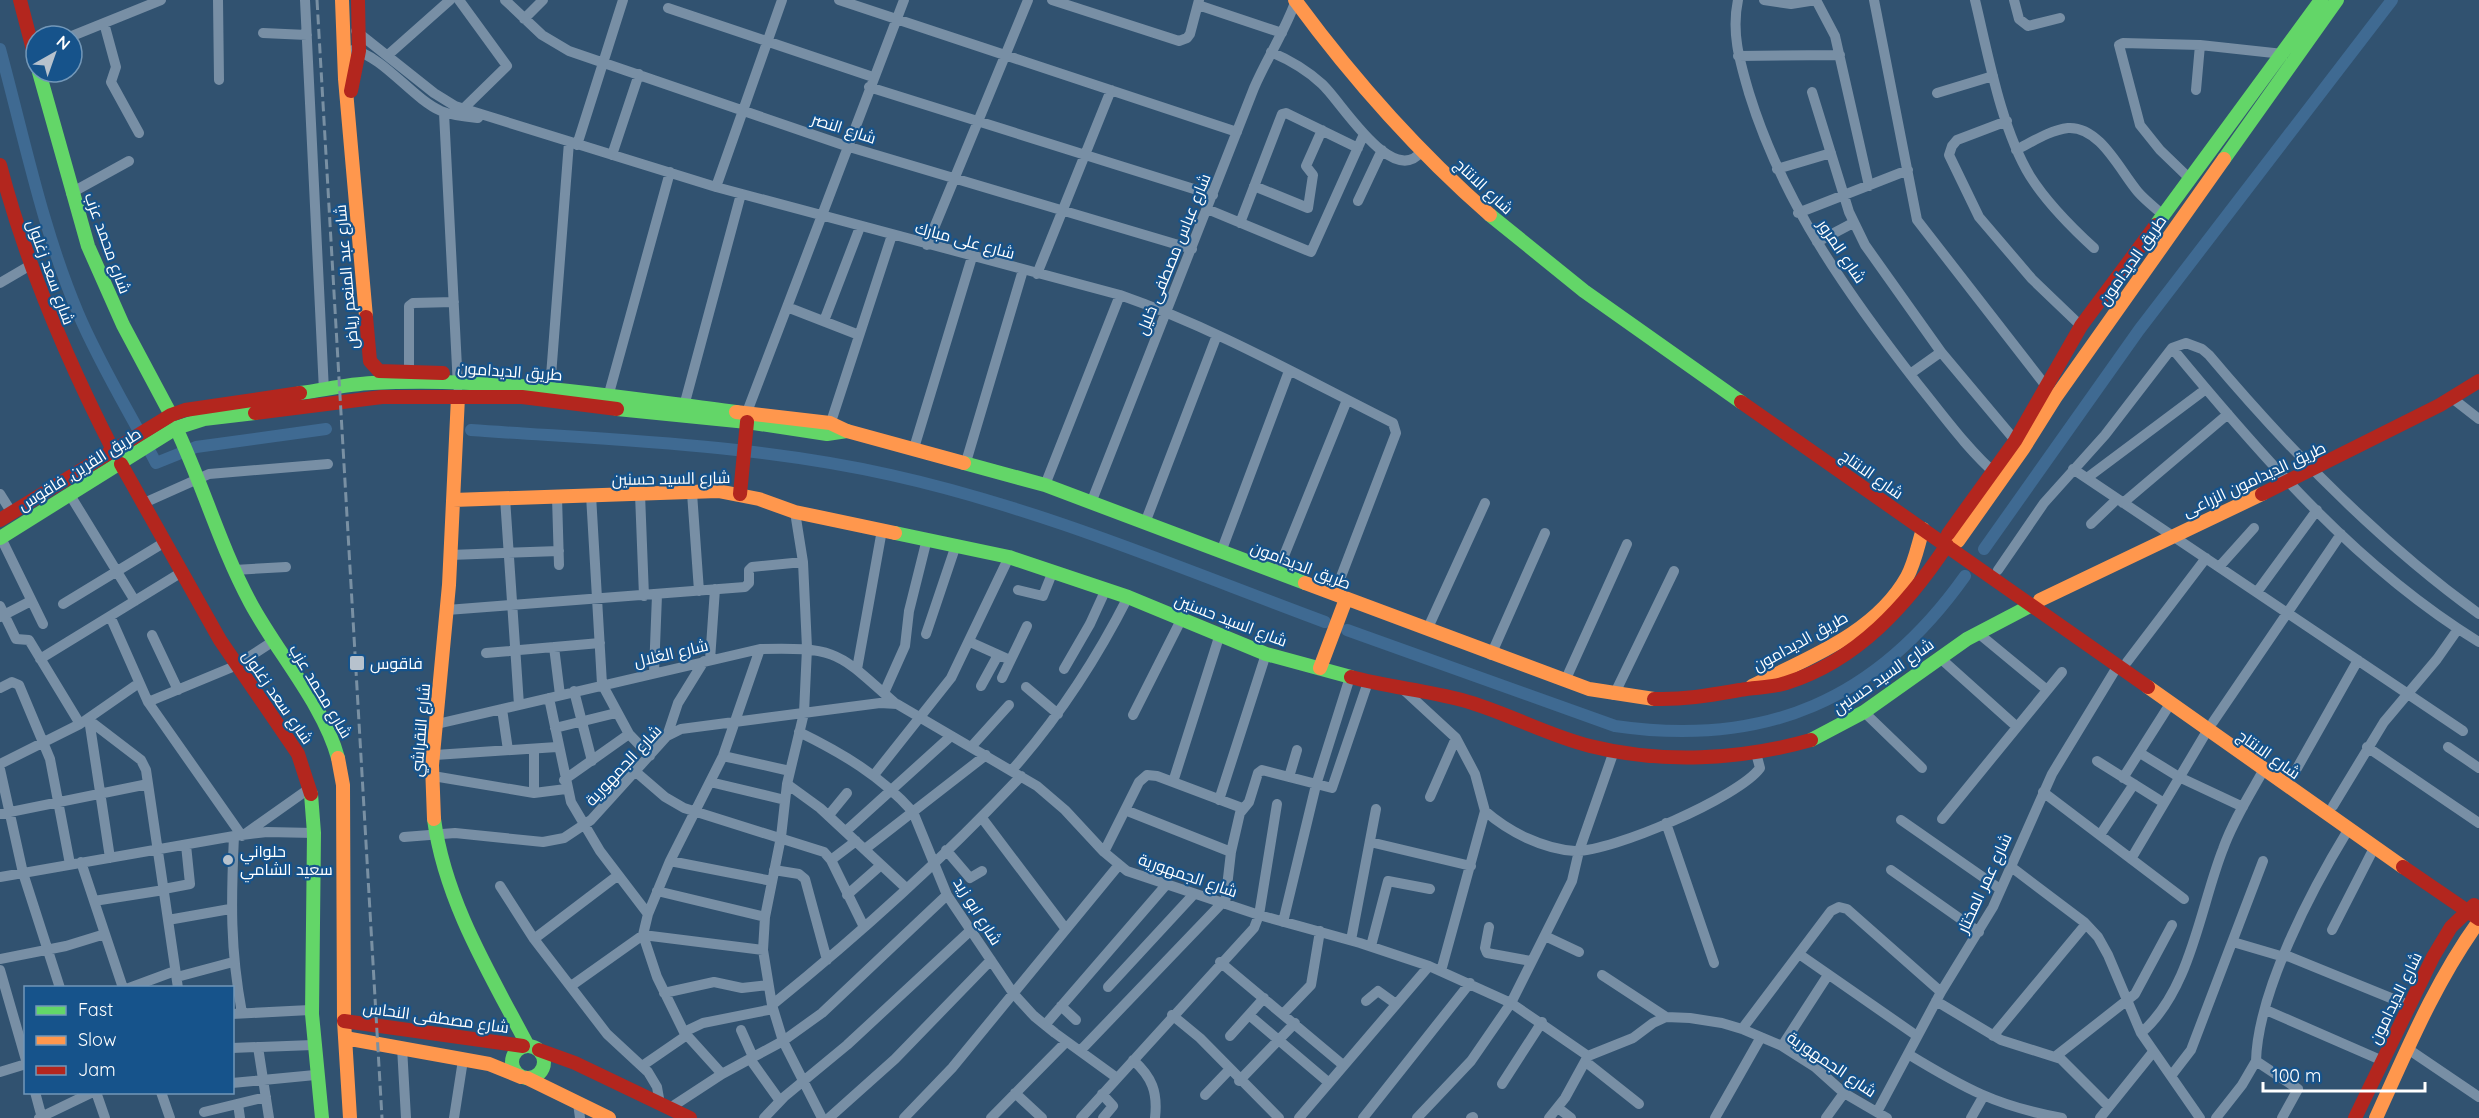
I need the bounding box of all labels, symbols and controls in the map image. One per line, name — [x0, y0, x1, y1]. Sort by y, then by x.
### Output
north arrow — [24, 24, 84, 84]
text: N — [53, 31, 75, 54]
street label: شارع النصر — [808, 108, 879, 150]
street label: شارع الانتاج — [1449, 154, 1517, 220]
street label: شارع عباس مصطفى خليل — [1131, 170, 1216, 338]
street label: شارع محمد عزب — [79, 190, 136, 297]
street label: شارع عبد المنعم رياض — [330, 204, 364, 350]
street label: طريق الديدامون — [2094, 211, 2171, 310]
street label: شارع المرور — [1811, 214, 1871, 288]
street label: شارع سعد زغلول — [21, 217, 79, 328]
street label: شارع على مبارك — [912, 217, 1017, 265]
street label: طريق الديدامون — [457, 357, 563, 386]
street label: طريق القرين, فاقوس — [14, 423, 145, 516]
street label: طريق الديدامون الزراعى — [2179, 437, 2329, 522]
street label: شارع الانتاج — [1835, 445, 1908, 505]
street label: شارع السيد حسنين — [611, 467, 731, 491]
street label: طريق الديدامون — [1248, 537, 1354, 594]
street label: شارع السيد حسنين — [1171, 589, 1290, 652]
street label: طريق الديدامون — [1749, 607, 1851, 676]
street label: شارع السيد حسنين — [1829, 634, 1939, 720]
street label: شارع الغلال — [632, 635, 711, 673]
street label: شارع محمد عزب — [283, 640, 357, 743]
street label: شارع سعد زغلول — [237, 646, 318, 749]
place label: فاقوس — [370, 653, 423, 674]
marker: فاقوس — [348, 654, 366, 672]
street label: شارع النقراشي — [406, 682, 437, 778]
street label: شارع الجمهورية — [580, 720, 667, 811]
street label: شارع الانتاج — [2232, 725, 2305, 785]
street label: شارع عمر المختار — [1952, 830, 2018, 938]
place label: حلواني سعيد الشامي — [240, 841, 333, 883]
street label: شارع الجمهورية — [1135, 849, 1240, 903]
marker: حلواني سعيد الشامي — [221, 853, 235, 867]
street label: شارع ابو زيد — [948, 874, 1007, 950]
street label: شارع الديدامون — [2364, 949, 2428, 1048]
legend — [24, 986, 234, 1094]
street label: شارع مصطفى النحاس — [361, 997, 510, 1039]
text: Fast — [78, 998, 113, 1021]
street label: شارع الجمهورية — [1782, 1027, 1880, 1103]
text: Slow — [78, 1028, 116, 1051]
scale bar — [2263, 1055, 2425, 1093]
text: Jam — [78, 1058, 116, 1081]
text: 100 m — [2272, 1064, 2321, 1087]

